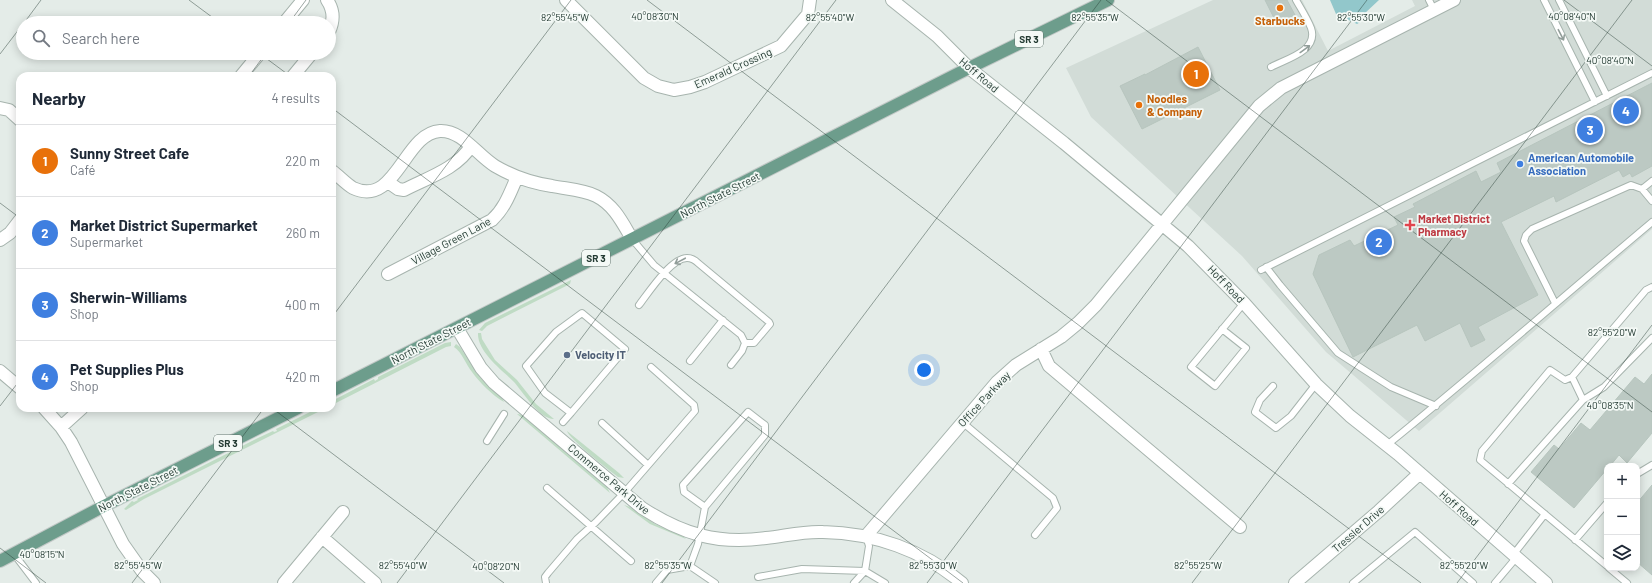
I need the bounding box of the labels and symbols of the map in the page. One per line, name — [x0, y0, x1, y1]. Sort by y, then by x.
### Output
marker: Starbucks — [1275, 3, 1285, 13]
text: 40°08'30"N — [631, 10, 679, 22]
text: 40°08'40"N — [1548, 10, 1596, 22]
text: 82°55'45"W — [541, 11, 589, 23]
text: 82°55'40"W — [806, 11, 854, 23]
text: 82°55'35"W — [1071, 11, 1119, 23]
text: 82°55'30"W — [1337, 11, 1385, 23]
place label: Starbucks — [1255, 14, 1306, 27]
one-way arrow — [1558, 29, 1565, 41]
road number: SR 3 — [1015, 31, 1043, 47]
street label: Emerald Crossing — [692, 45, 774, 90]
one-way arrow — [1299, 45, 1310, 53]
street label: Hoff Road — [957, 54, 1002, 95]
text: 40°08'40"N — [1586, 54, 1634, 66]
pin: 1 — [1183, 59, 1209, 89]
place label: Noodles & Company — [1147, 92, 1203, 118]
pin: 4 — [1613, 96, 1639, 126]
marker: Noodles & Company — [1134, 100, 1144, 110]
pin: 3 — [1577, 115, 1603, 145]
place label: American Automobile Association — [1528, 151, 1634, 177]
marker: American Automobile Association — [1515, 159, 1525, 169]
street label: North State Street — [678, 169, 762, 220]
place label: Market District Pharmacy — [1418, 212, 1490, 238]
street label: Village Green Lane — [409, 214, 493, 267]
marker: Market District Pharmacy — [1405, 220, 1415, 230]
pin: 2 — [1366, 227, 1392, 257]
road number: SR 3 — [582, 250, 610, 266]
one-way arrow — [674, 258, 686, 265]
street label: Hoff Road — [1205, 262, 1248, 305]
street label: North State Street — [389, 315, 473, 366]
text: 82°55'20"W — [1588, 326, 1636, 338]
place label: Velocity IT — [575, 348, 627, 361]
marker: Velocity IT — [562, 350, 572, 360]
your location — [914, 360, 934, 380]
street label: Office Parkway — [955, 368, 1013, 429]
text: 40°08'35"N — [1587, 399, 1633, 411]
road number: SR 3 — [214, 435, 242, 451]
street label: Commerce Park Drive — [566, 441, 653, 517]
street label: North State Street — [96, 463, 180, 514]
street label: Hoff Road — [1437, 487, 1482, 528]
street label: Tressler Drive — [1329, 502, 1387, 555]
text: 40°08'15"N — [19, 548, 65, 560]
text: 82°55'45"W — [114, 559, 162, 571]
text: 82°55'40"W — [379, 559, 427, 571]
text: 82°55'35"W — [644, 559, 692, 571]
text: 82°55'30"W — [909, 559, 957, 571]
text: 82°55'25"W — [1174, 559, 1222, 571]
text: 82°55'20"W — [1440, 559, 1488, 571]
text: 40°08'20"N — [472, 560, 520, 572]

